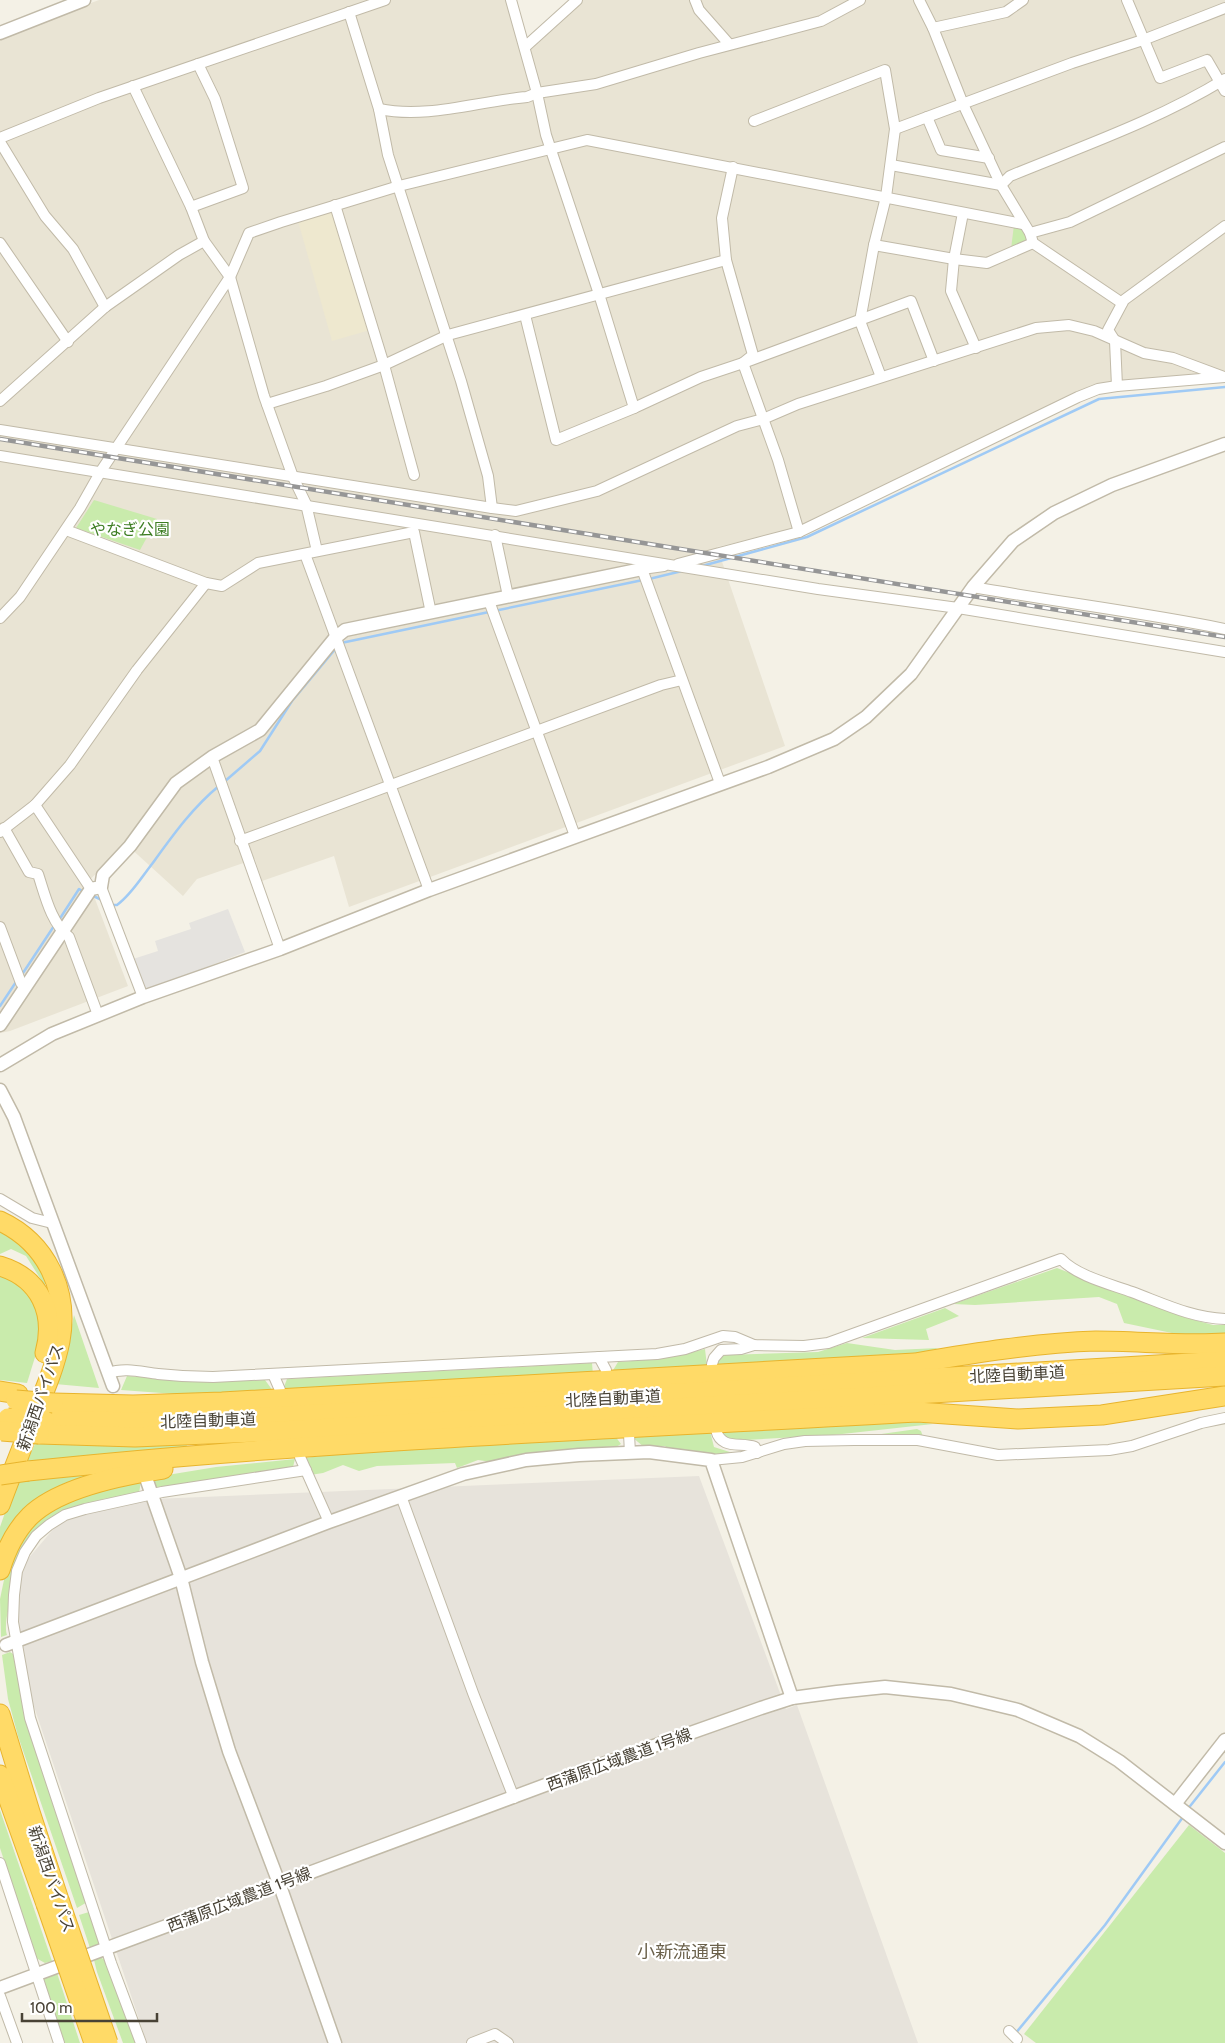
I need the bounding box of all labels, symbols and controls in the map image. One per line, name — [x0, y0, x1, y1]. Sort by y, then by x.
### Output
park label: やなぎ公園 — [90, 520, 170, 539]
street label: 新潟西バイパス — [13, 1341, 68, 1453]
street label: 北陸自動車道 — [969, 1362, 1065, 1386]
street label: 北陸自動車道 — [565, 1386, 661, 1410]
street label: 北陸自動車道 — [160, 1409, 256, 1432]
street label: 西蒲原広域農道 1号線 — [544, 1724, 694, 1795]
street label: 新潟西バイパス — [24, 1823, 79, 1935]
street label: 西蒲原広域農道 1号線 — [164, 1863, 314, 1936]
district label: 小新流通東 — [637, 1941, 727, 1963]
scale bar — [22, 1990, 158, 2022]
text: 100 m — [30, 1999, 72, 2017]

